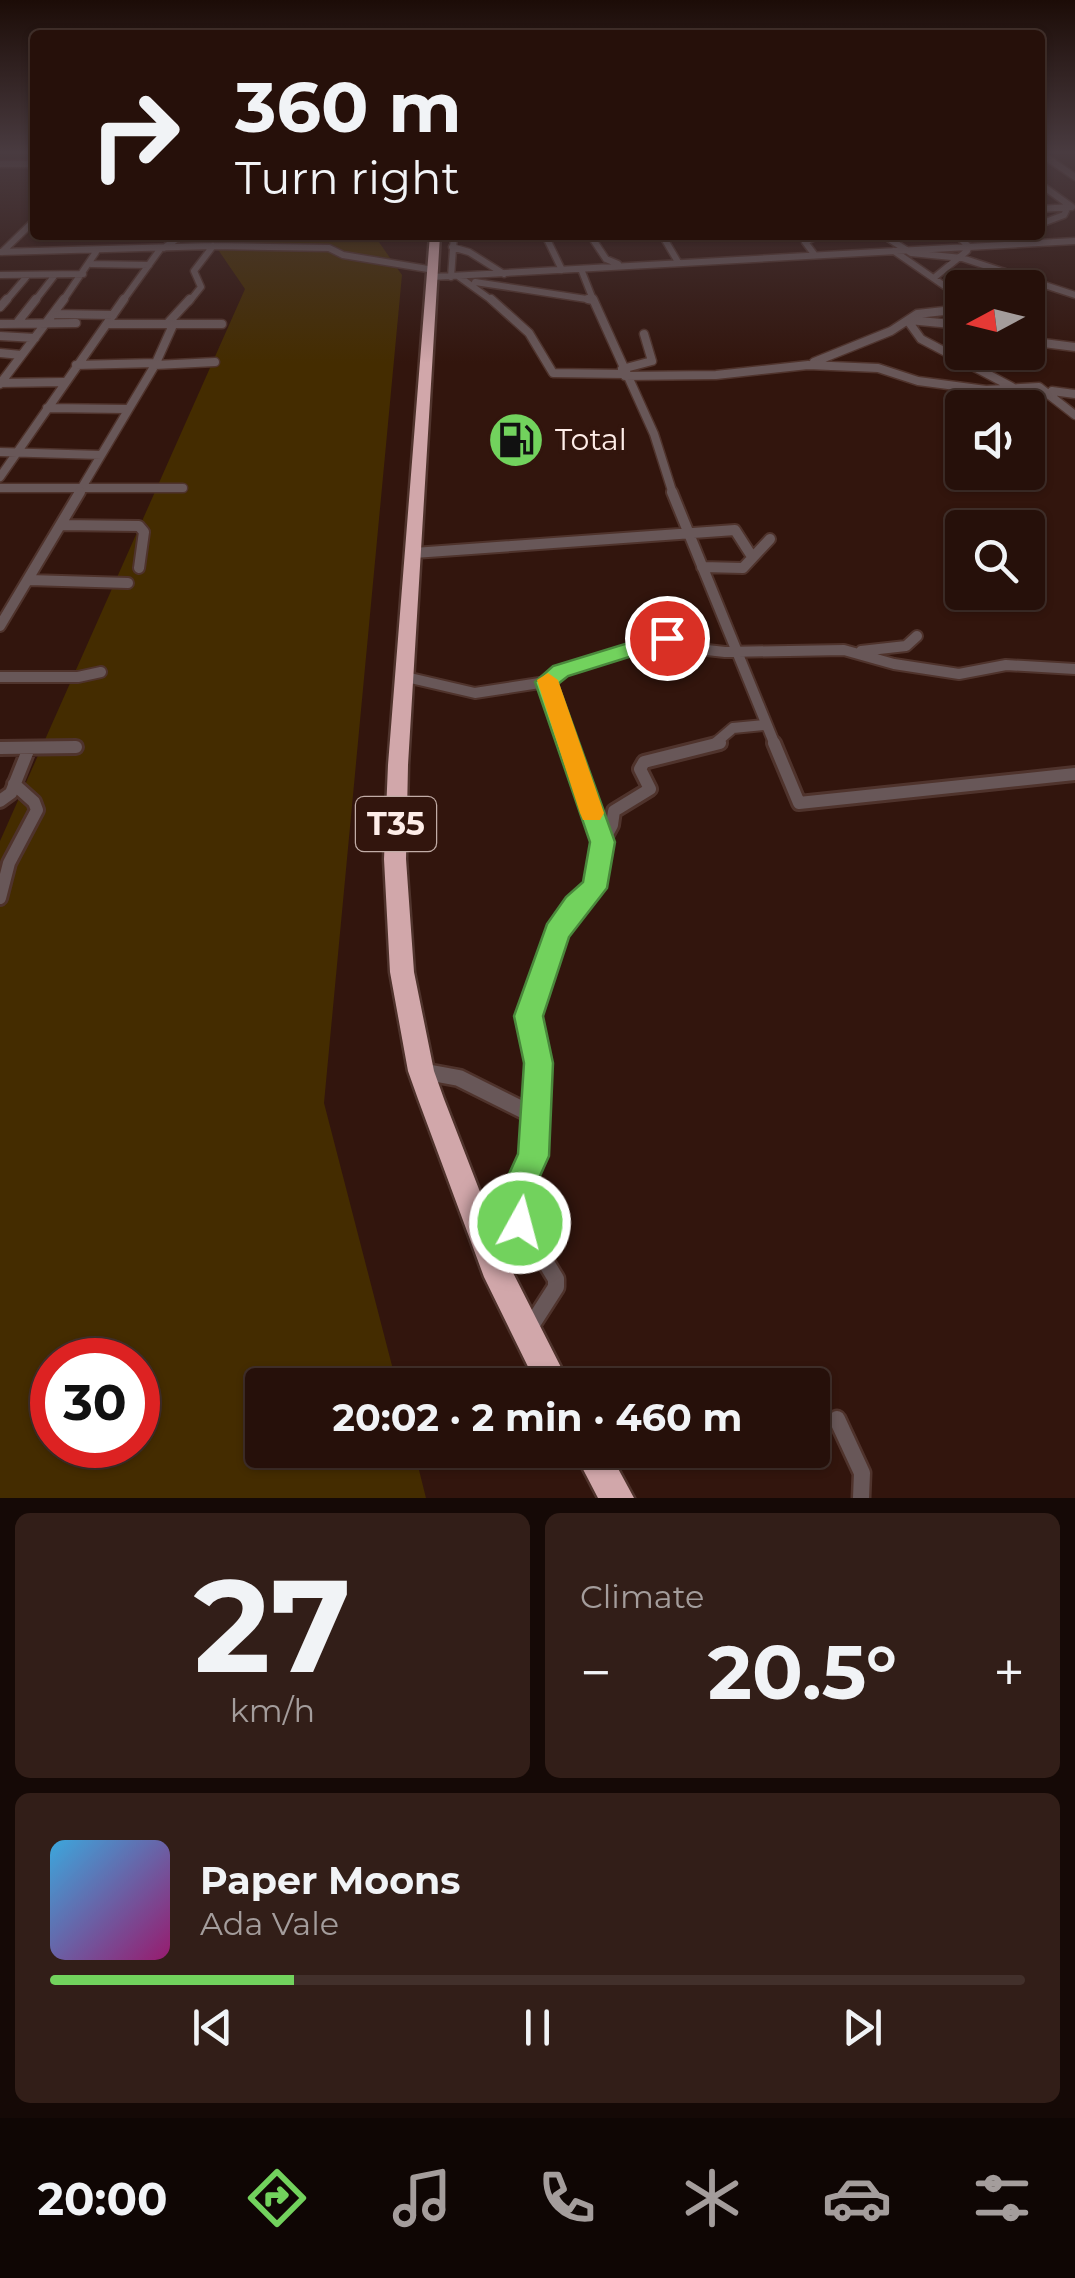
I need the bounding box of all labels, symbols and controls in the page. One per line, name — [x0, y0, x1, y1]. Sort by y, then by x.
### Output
text: 360 m — [235, 64, 462, 150]
icon: right — [70, 70, 200, 200]
text: Turn right — [235, 150, 460, 205]
north arrow — [945, 270, 1045, 370]
map controls — [945, 270, 1045, 610]
button: sound — [945, 390, 1045, 490]
fuel station icon: Total — [486, 410, 546, 470]
place label: Total — [555, 421, 627, 458]
button: search — [945, 510, 1045, 610]
pin — [625, 596, 710, 681]
icon: arrive — [640, 611, 695, 666]
road number: T35 — [356, 797, 436, 851]
position arrow — [468, 1171, 572, 1275]
speed limit sign: 30 — [30, 1338, 160, 1468]
text: 20:02 · 2 min · 460 m — [333, 1394, 742, 1441]
text: 27 — [194, 1546, 351, 1705]
text: Climate — [580, 1577, 704, 1616]
text: 20.5° — [708, 1626, 897, 1718]
text: − — [580, 1639, 612, 1706]
text: + — [993, 1639, 1025, 1706]
text: km/h — [230, 1691, 315, 1730]
text: Paper Moons — [200, 1857, 461, 1904]
text: Ada Vale — [200, 1904, 339, 1943]
icon: previous — [185, 2000, 240, 2055]
icon: pause — [510, 2000, 565, 2055]
icon: next — [835, 2000, 890, 2055]
icon: directions — [242, 2163, 312, 2233]
icon: music — [387, 2163, 457, 2233]
icon: phone — [532, 2163, 602, 2233]
icon: climate — [677, 2163, 747, 2233]
icon: car — [822, 2163, 892, 2233]
icon: filters — [967, 2163, 1037, 2233]
text: 20:00 — [37, 2171, 168, 2226]

